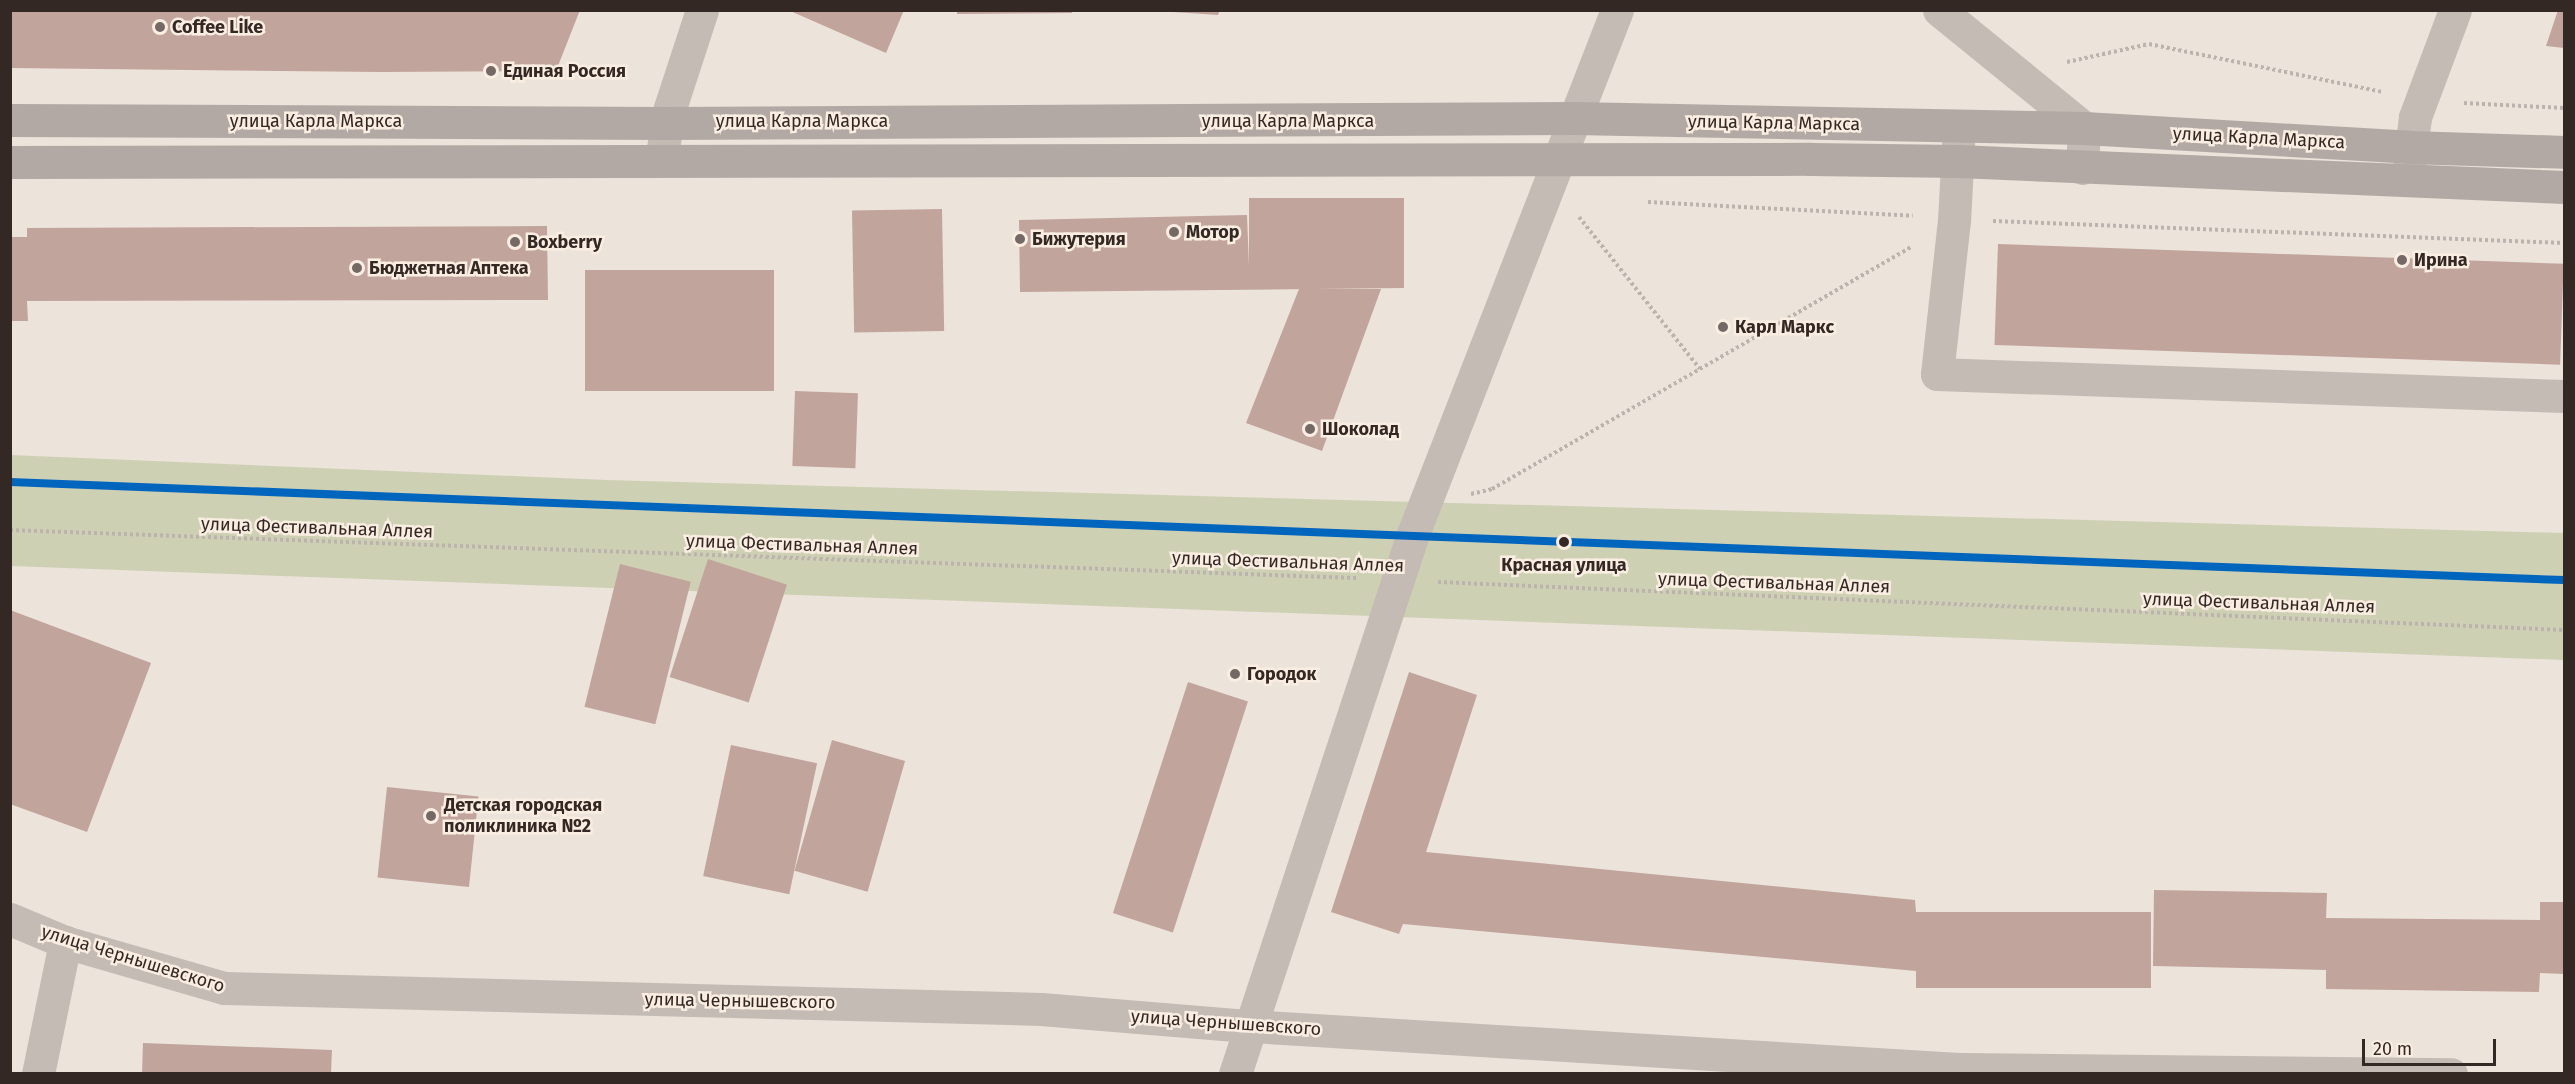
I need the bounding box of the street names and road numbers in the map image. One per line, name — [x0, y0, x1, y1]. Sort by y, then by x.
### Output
street label: улица Карла Маркса — [230, 110, 402, 132]
street label: улица Карла Маркса — [716, 110, 888, 132]
street label: улица Карла Маркса — [1202, 110, 1374, 132]
street label: улица Карла Маркса — [1688, 111, 1860, 135]
street label: улица Карла Маркса — [2172, 123, 2346, 153]
street label: улица Фестивальная Аллея — [201, 513, 433, 543]
street label: улица Фестивальная Аллея — [686, 530, 918, 560]
street label: улица Фестивальная Аллея — [1172, 547, 1404, 577]
street label: улица Фестивальная Аллея — [1658, 568, 1890, 598]
street label: улица Фестивальная Аллея — [2143, 588, 2375, 618]
street label: улица Чернышевского — [39, 921, 227, 997]
street label: улица Чернышевского — [645, 989, 835, 1013]
street label: улица Чернышевского — [1130, 1006, 1322, 1040]

